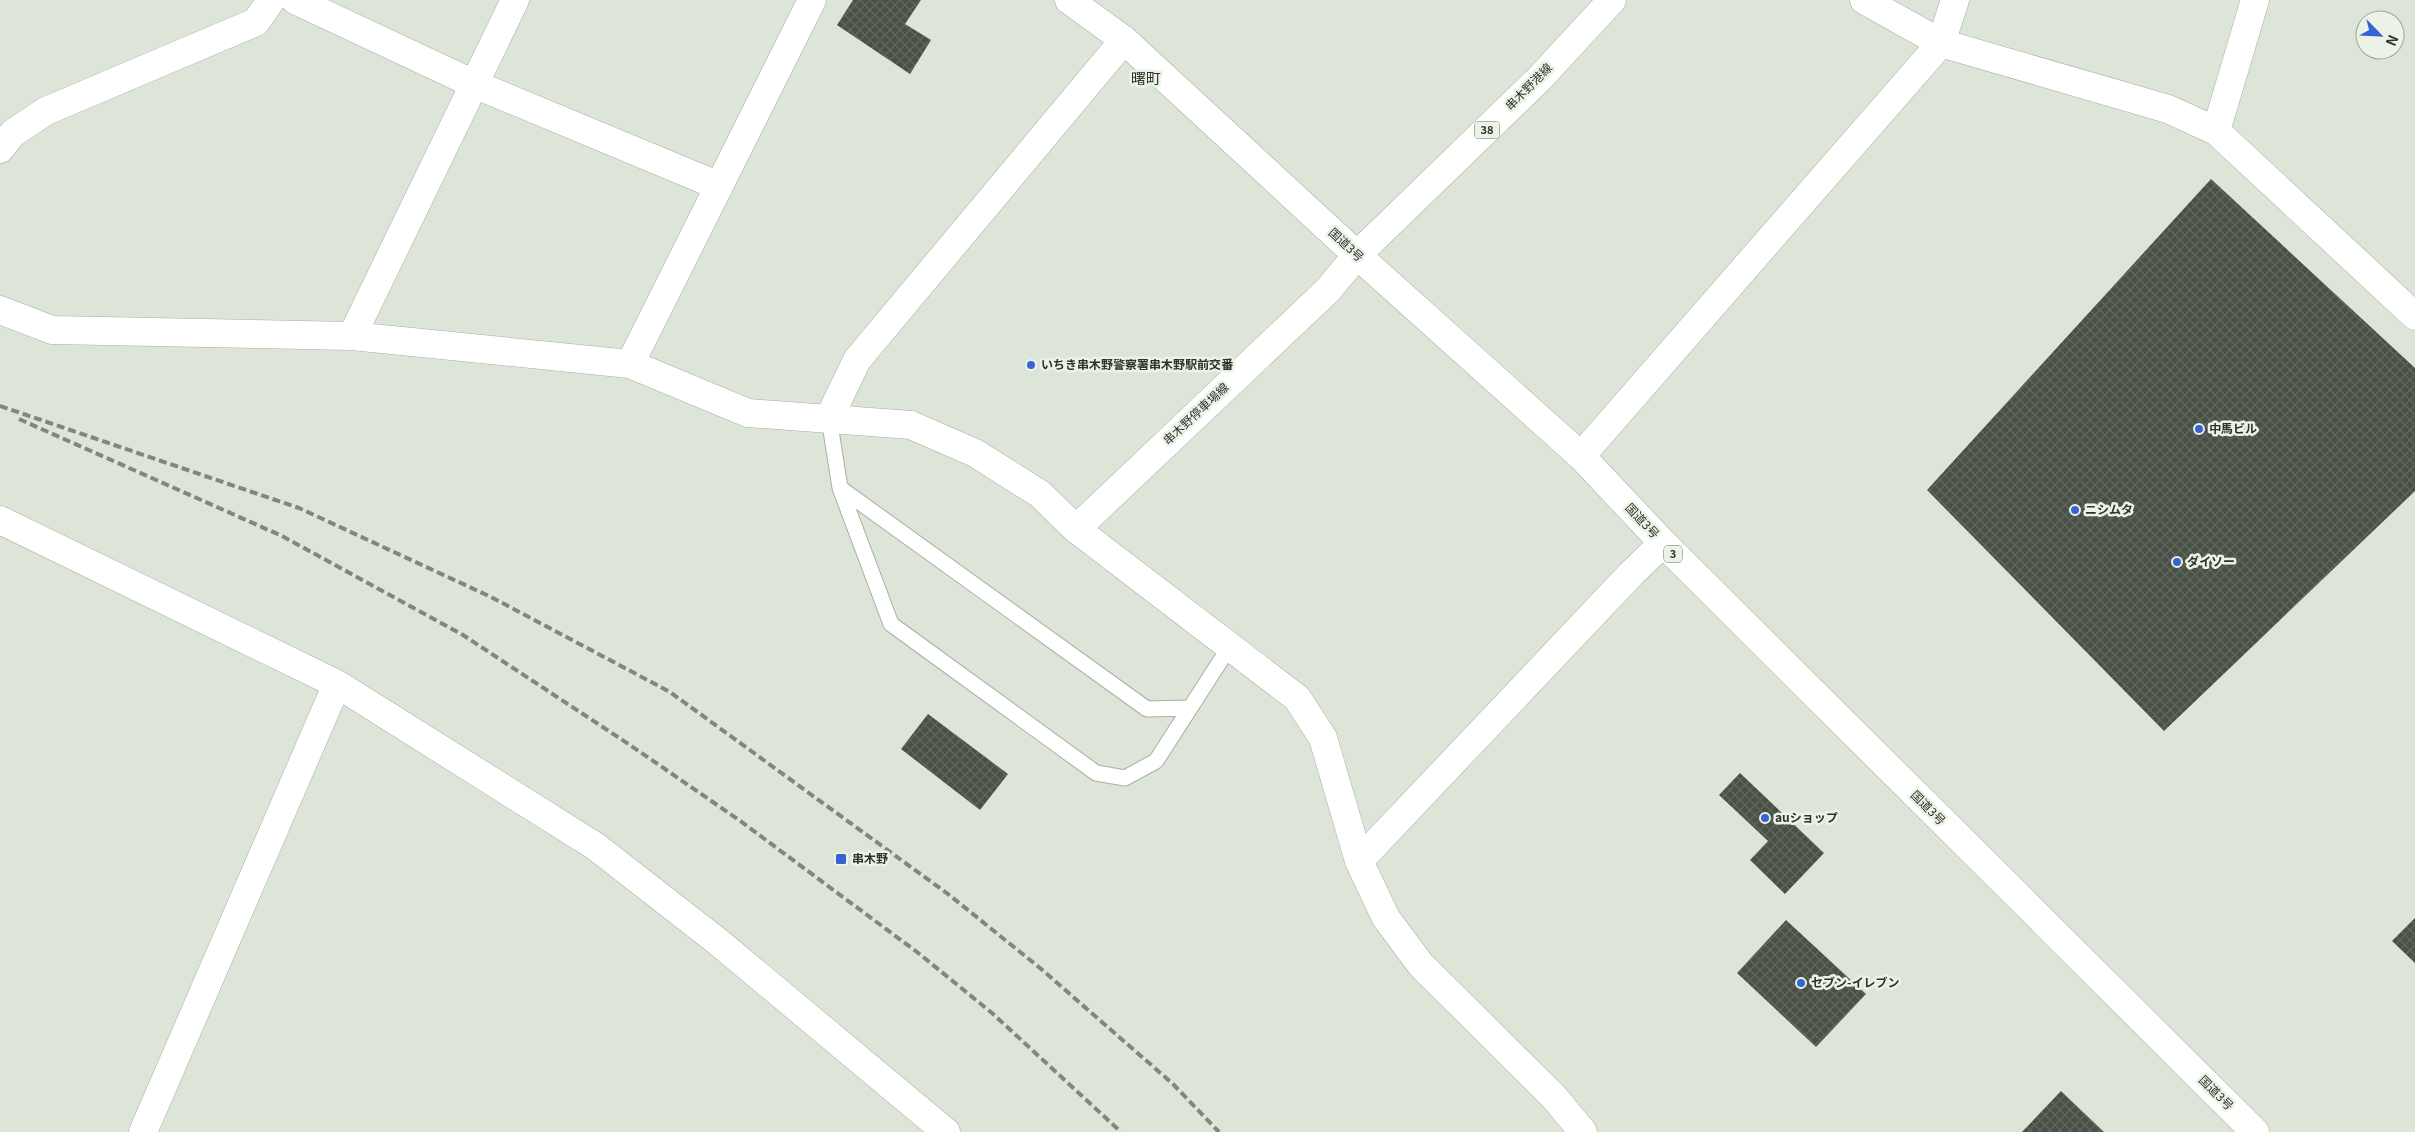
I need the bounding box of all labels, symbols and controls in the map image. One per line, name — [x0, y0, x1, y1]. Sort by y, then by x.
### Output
north arrow — [2355, 10, 2405, 60]
text: N — [2382, 32, 2404, 50]
street label: 串木野港線 — [1501, 59, 1555, 113]
district label: 曙町 — [1131, 67, 1161, 88]
road number: 38 — [1474, 122, 1500, 138]
street label: 国道3号 — [1326, 223, 1368, 265]
place label: いちき串木野警察署串木野駅前交番 — [1041, 355, 1234, 372]
marker: いちき串木野警察署串木野駅前交番 — [1025, 359, 1037, 371]
street label: 串木野停車場線 — [1158, 378, 1231, 448]
place label: 中馬ビル — [2209, 419, 2257, 436]
marker: 中馬ビル — [2193, 423, 2205, 435]
street label: 国道3号 — [1622, 499, 1664, 541]
place label: ニシムタ — [2085, 500, 2133, 517]
marker: ニシムタ — [2069, 504, 2081, 516]
road number: 3 — [1664, 546, 1682, 562]
place label: ダイソー — [2187, 552, 2235, 569]
marker: ダイソー — [2171, 556, 2183, 568]
street label: 国道3号 — [1908, 786, 1950, 828]
place label: auショップ — [1775, 808, 1838, 825]
marker: auショップ — [1759, 812, 1771, 824]
place label: 串木野 — [852, 849, 888, 866]
marker: 串木野 — [834, 852, 848, 866]
place label: セブン-イレブン — [1811, 973, 1899, 990]
marker: セブン-イレブン — [1795, 977, 1807, 989]
street label: 国道3号 — [2196, 1071, 2238, 1113]

